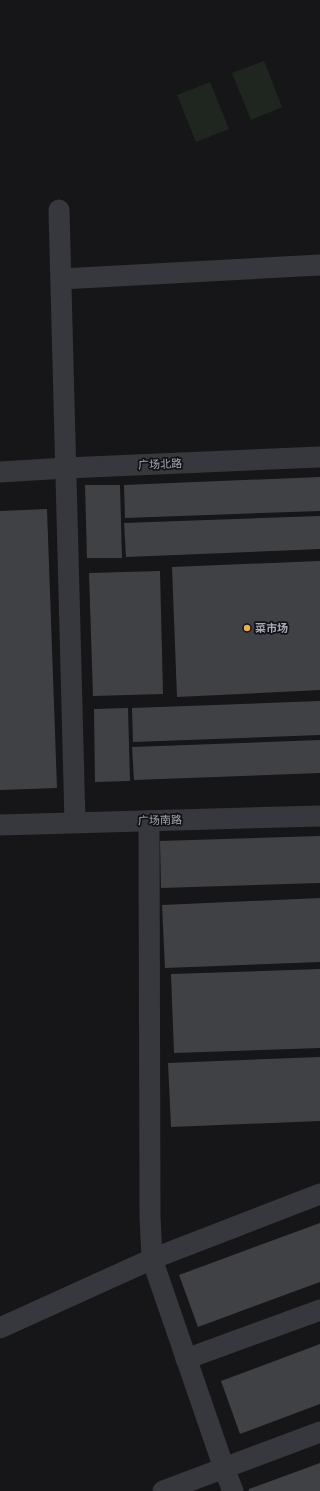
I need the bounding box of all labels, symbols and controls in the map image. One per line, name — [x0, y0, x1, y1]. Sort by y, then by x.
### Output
street label: 广场北路 — [138, 457, 182, 472]
place label: 菜市场 — [255, 622, 288, 635]
marker: 菜市场 — [242, 623, 252, 633]
street label: 广场南路 — [138, 814, 182, 827]

